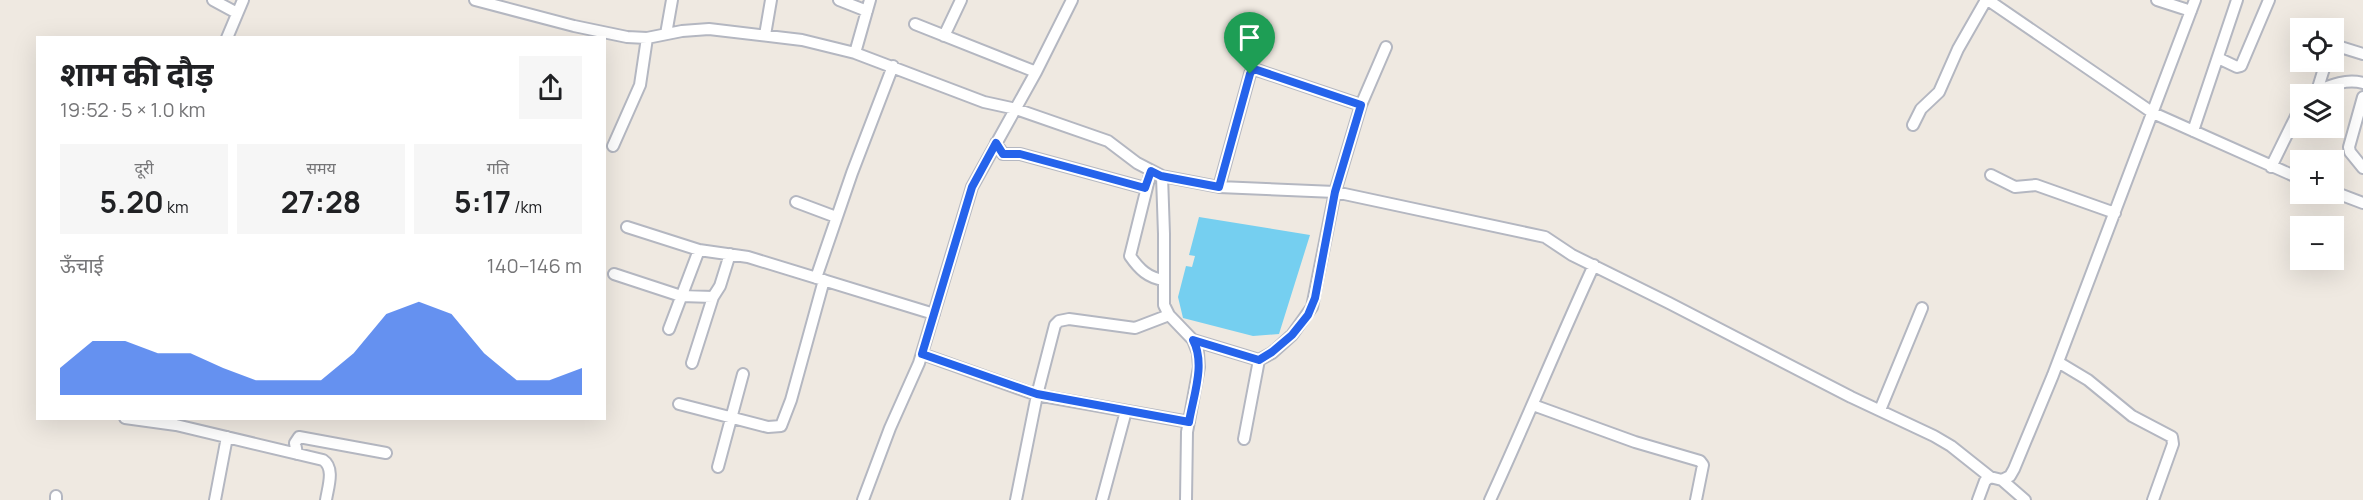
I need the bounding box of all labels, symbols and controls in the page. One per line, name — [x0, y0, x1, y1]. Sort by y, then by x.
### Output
pin — [1224, 12, 1275, 74]
map controls — [2290, 18, 2344, 270]
button: locate — [2290, 18, 2344, 72]
icon: arrive — [1233, 21, 1266, 54]
text: शाम की दौड़ — [60, 51, 214, 96]
button: share — [519, 56, 582, 119]
button: layers — [2290, 84, 2344, 138]
text: 19:52 · 5 × 1.0 km — [60, 96, 206, 123]
button: + — [2290, 150, 2344, 204]
text: दूरी — [134, 157, 154, 179]
text: समय — [306, 157, 336, 179]
text: गति — [487, 157, 509, 179]
text: 5.20 — [99, 181, 164, 222]
text: 27:28 — [281, 181, 361, 222]
text: 5:17 — [454, 181, 511, 222]
text: km — [164, 196, 189, 218]
text: /km — [511, 196, 542, 218]
button: − — [2290, 216, 2344, 270]
text: ऊँचाई — [60, 252, 103, 279]
text: 140–146 m — [487, 252, 582, 279]

